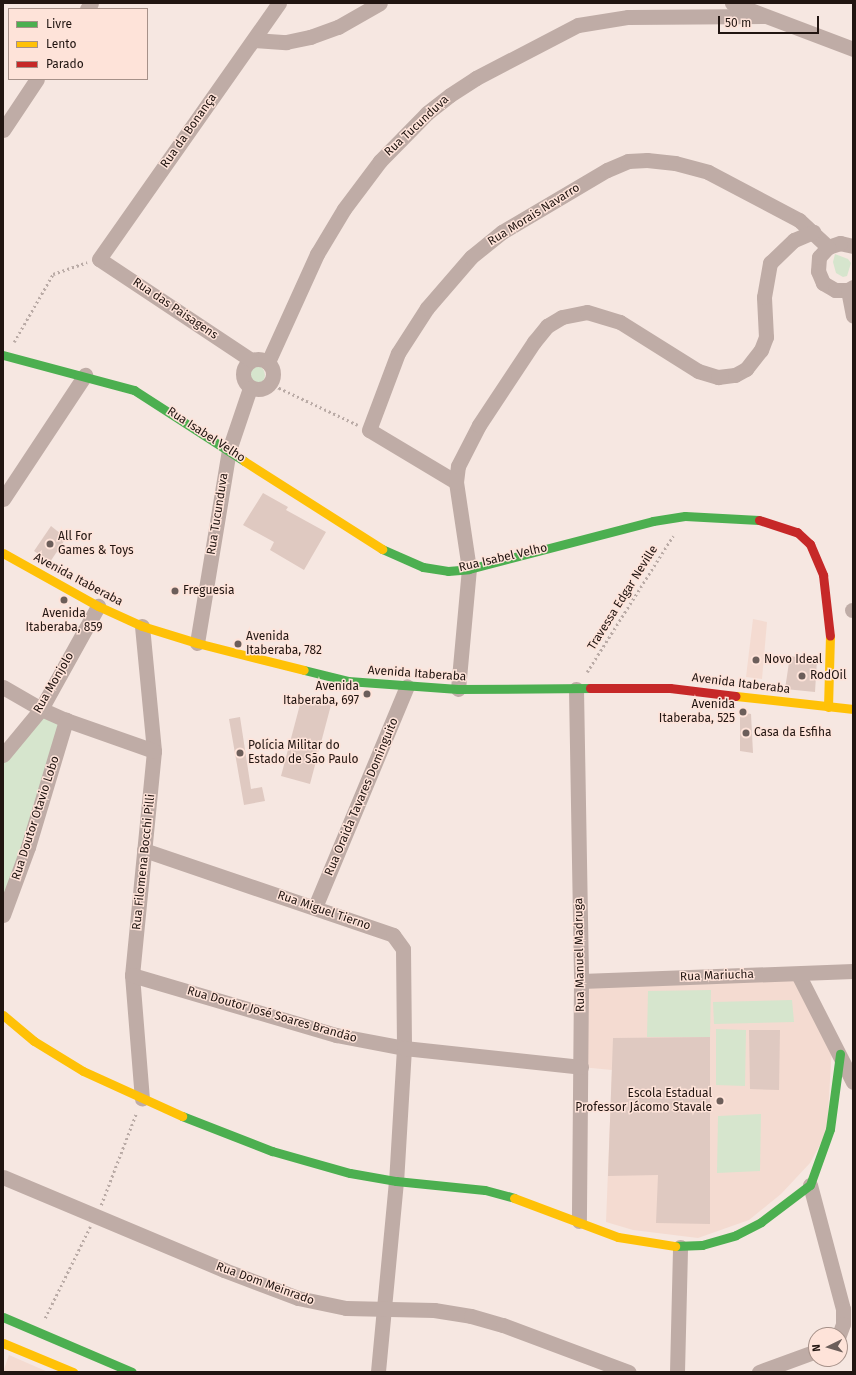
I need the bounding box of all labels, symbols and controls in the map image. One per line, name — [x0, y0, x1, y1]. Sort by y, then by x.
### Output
legend — [8, 8, 148, 80]
scale bar — [720, 8, 821, 34]
text: 50 m — [725, 16, 751, 30]
text: Livre — [46, 17, 72, 31]
text: Lento — [46, 37, 76, 51]
text: Parado — [46, 57, 84, 71]
street label: Rua da Bonança — [158, 91, 220, 171]
street label: Rua Tucunduva — [382, 93, 452, 159]
street label: Rua Morais Navarro — [485, 181, 583, 249]
street label: Rua das Paisagens — [130, 275, 220, 343]
street label: Rua Isabel Velho — [164, 404, 248, 466]
street label: Rua Tucunduva — [204, 472, 232, 556]
place label: All For Games & Toys — [58, 530, 134, 558]
marker: All For Games & Toys — [45, 539, 55, 549]
street label: Rua Isabel Velho — [457, 541, 549, 575]
street label: Travessa Edgar Neville — [585, 543, 661, 653]
street label: Avenida Itaberaba — [31, 550, 125, 610]
place label: Freguesia — [183, 584, 234, 598]
marker: Freguesia — [170, 586, 180, 596]
marker: Avenida Itaberaba, 859 — [59, 595, 69, 605]
place label: Avenida Itaberaba, 859 — [25, 607, 103, 635]
place label: Avenida Itaberaba, 782 — [246, 630, 322, 658]
marker: Avenida Itaberaba, 782 — [233, 639, 243, 649]
street label: Rua Monjolo — [31, 650, 77, 716]
place label: Novo Ideal — [764, 653, 822, 667]
marker: Novo Ideal — [751, 655, 761, 665]
street label: Avenida Itaberaba — [367, 663, 467, 685]
place label: RodOil — [810, 669, 846, 683]
street label: Avenida Itaberaba — [691, 671, 791, 697]
marker: RodOil — [797, 671, 807, 681]
place label: Avenida Itaberaba, 697 — [283, 680, 359, 708]
marker: Avenida Itaberaba, 697 — [362, 689, 372, 699]
place label: Avenida Itaberaba, 525 — [659, 698, 735, 726]
marker: Avenida Itaberaba, 525 — [738, 707, 748, 717]
street label: Rua Oraida Tavares Dominguito — [322, 716, 402, 878]
place label: Casa da Esfiha — [754, 726, 832, 740]
marker: Casa da Esfiha — [741, 728, 751, 738]
place label: Polícia Militar do Estado de São Paulo — [248, 739, 359, 767]
marker: Polícia Militar do Estado de São Paulo — [235, 748, 245, 758]
street label: Rua Doutor Otavio Lobo — [9, 754, 63, 882]
street label: Rua Filomena Bocchi Pilli — [130, 793, 158, 931]
street label: Rua Miguel Tierno — [275, 888, 373, 934]
street label: Rua Manuel Madruga — [572, 898, 588, 1012]
street label: Rua Mariucha — [680, 968, 754, 984]
street label: Rua Doutor José Soares Brandão — [185, 984, 359, 1046]
place label: Escola Estadual Professor Jácomo Stavale — [575, 1087, 712, 1115]
marker: Escola Estadual Professor Jácomo Stavale — [715, 1096, 725, 1106]
street label: Rua Dom Meinrado — [214, 1260, 316, 1308]
north arrow — [808, 1327, 848, 1367]
text: N — [810, 1344, 823, 1352]

